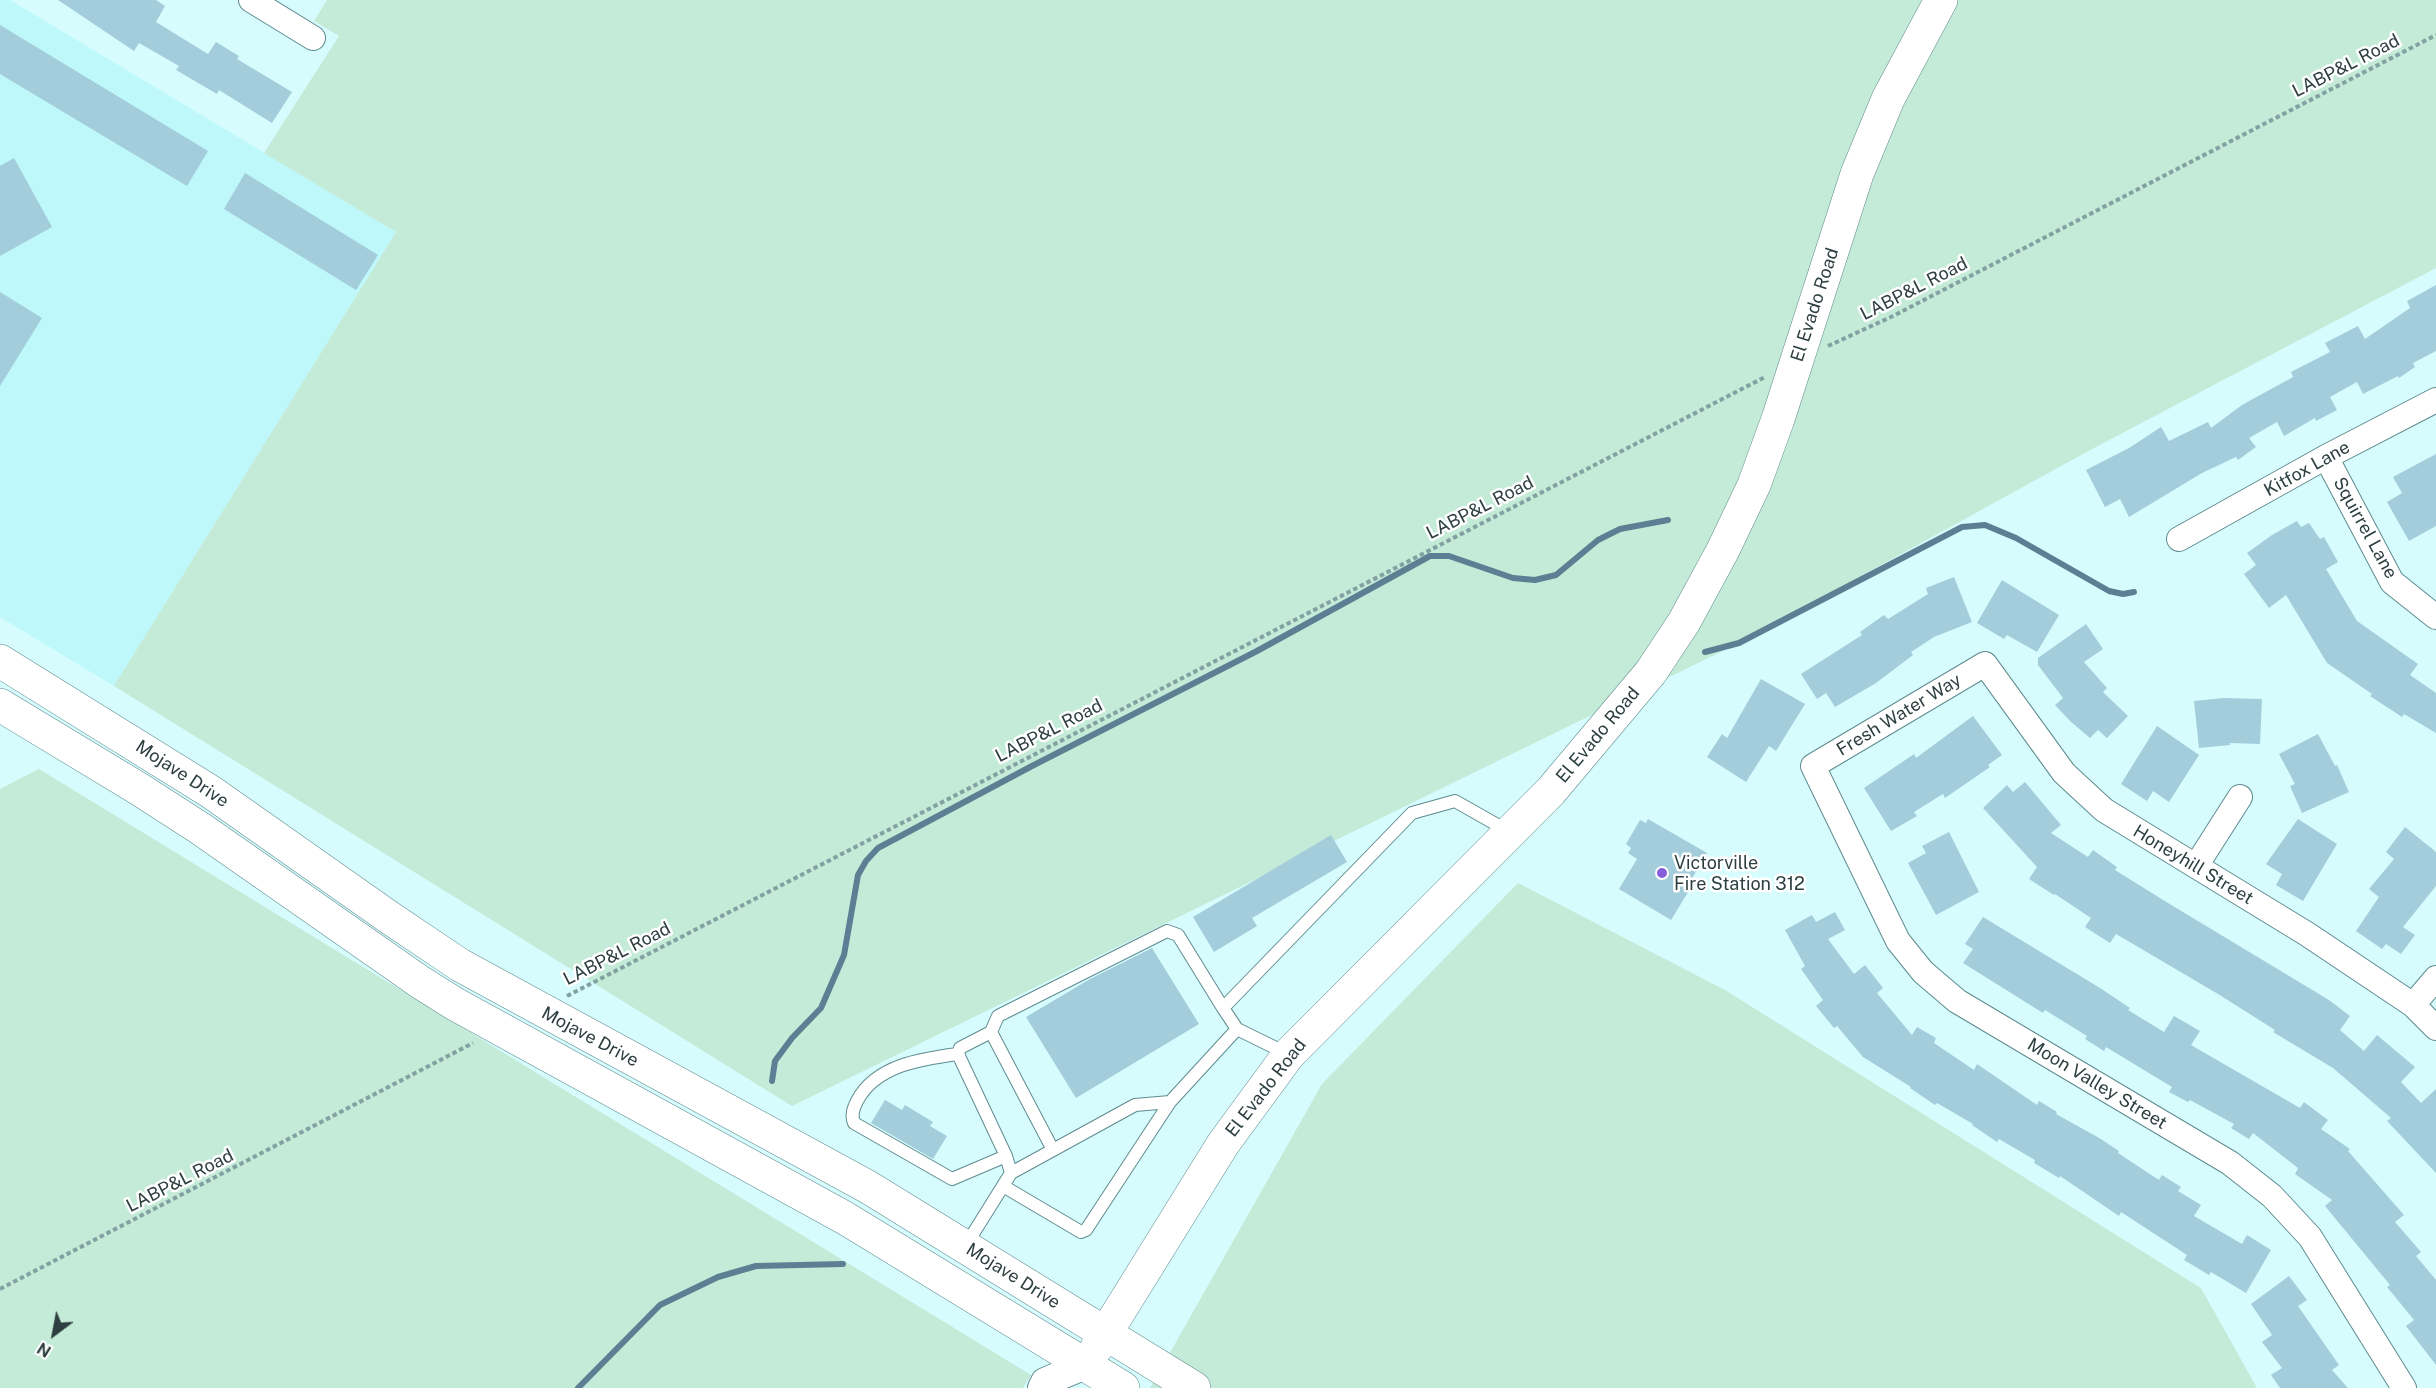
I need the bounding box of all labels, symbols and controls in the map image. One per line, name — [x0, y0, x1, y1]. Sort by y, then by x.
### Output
street label: LABP&L Road — [2289, 30, 2403, 102]
street label: El Evado Road — [1786, 245, 1844, 365]
street label: LABP&L Road — [1857, 253, 1971, 325]
street label: Kitfox Lane — [2260, 437, 2354, 501]
street label: LABP&L Road — [1423, 472, 1537, 544]
street label: Squirrel Lane — [2328, 474, 2402, 582]
street label: Fresh Water Way — [1833, 669, 1965, 761]
street label: El Evado Road — [1552, 683, 1644, 787]
street label: LABP&L Road — [992, 695, 1106, 767]
street label: Mojave Drive — [131, 736, 233, 812]
street label: Honeyhill Street — [2129, 821, 2257, 909]
place label: Victorville Fire Station 312 — [1674, 852, 1805, 894]
marker: Victorville Fire Station 312 — [1655, 866, 1669, 880]
street label: LABP&L Road — [560, 918, 674, 990]
street label: Mojave Drive — [538, 1002, 642, 1072]
street label: Moon Valley Street — [2023, 1034, 2171, 1134]
street label: El Evado Road — [1221, 1035, 1311, 1141]
street label: LABP&L Road — [123, 1145, 237, 1217]
street label: Mojave Drive — [962, 1239, 1064, 1313]
north arrow — [24, 1304, 84, 1364]
text: N — [34, 1338, 55, 1361]

